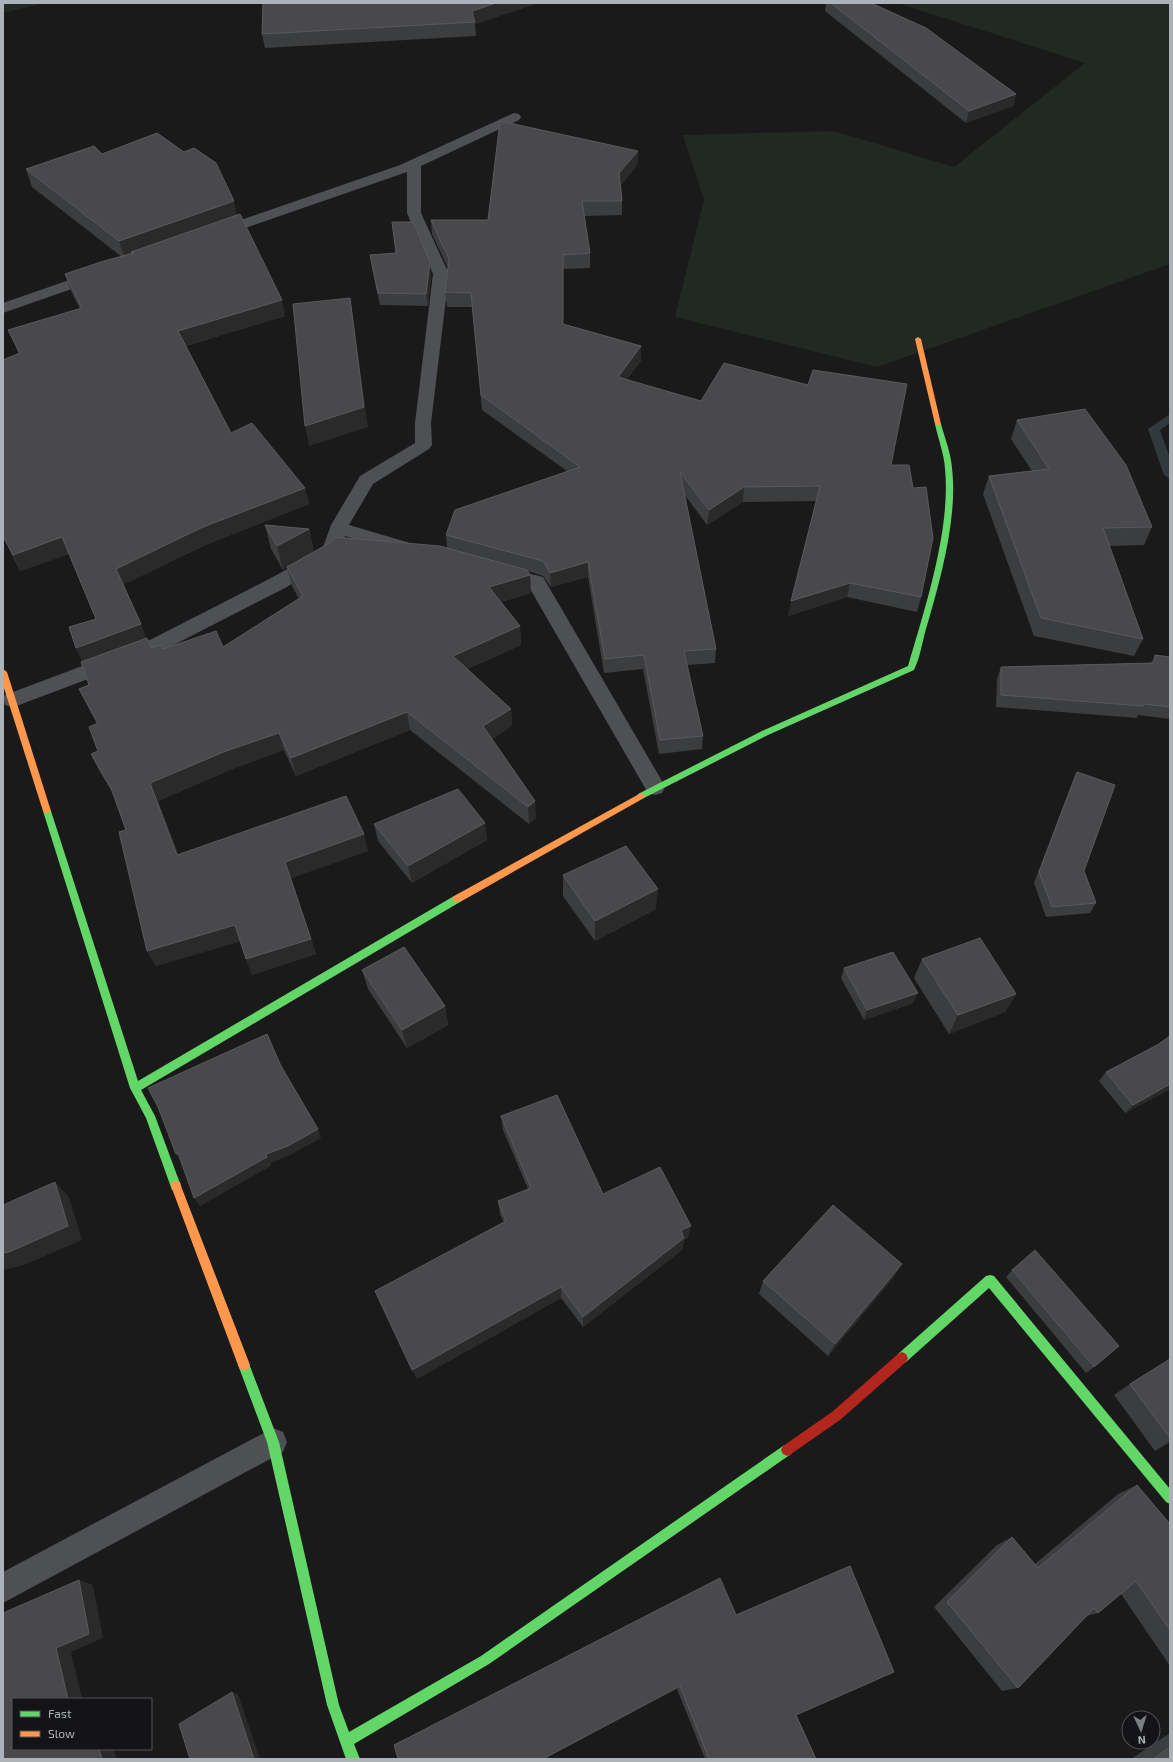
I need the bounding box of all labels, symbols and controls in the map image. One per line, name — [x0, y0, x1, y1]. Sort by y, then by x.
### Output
legend — [12, 1698, 152, 1750]
text: Fast — [48, 1706, 72, 1720]
north arrow — [1121, 1710, 1161, 1750]
text: Slow — [48, 1726, 75, 1740]
text: N — [1137, 1734, 1146, 1747]

